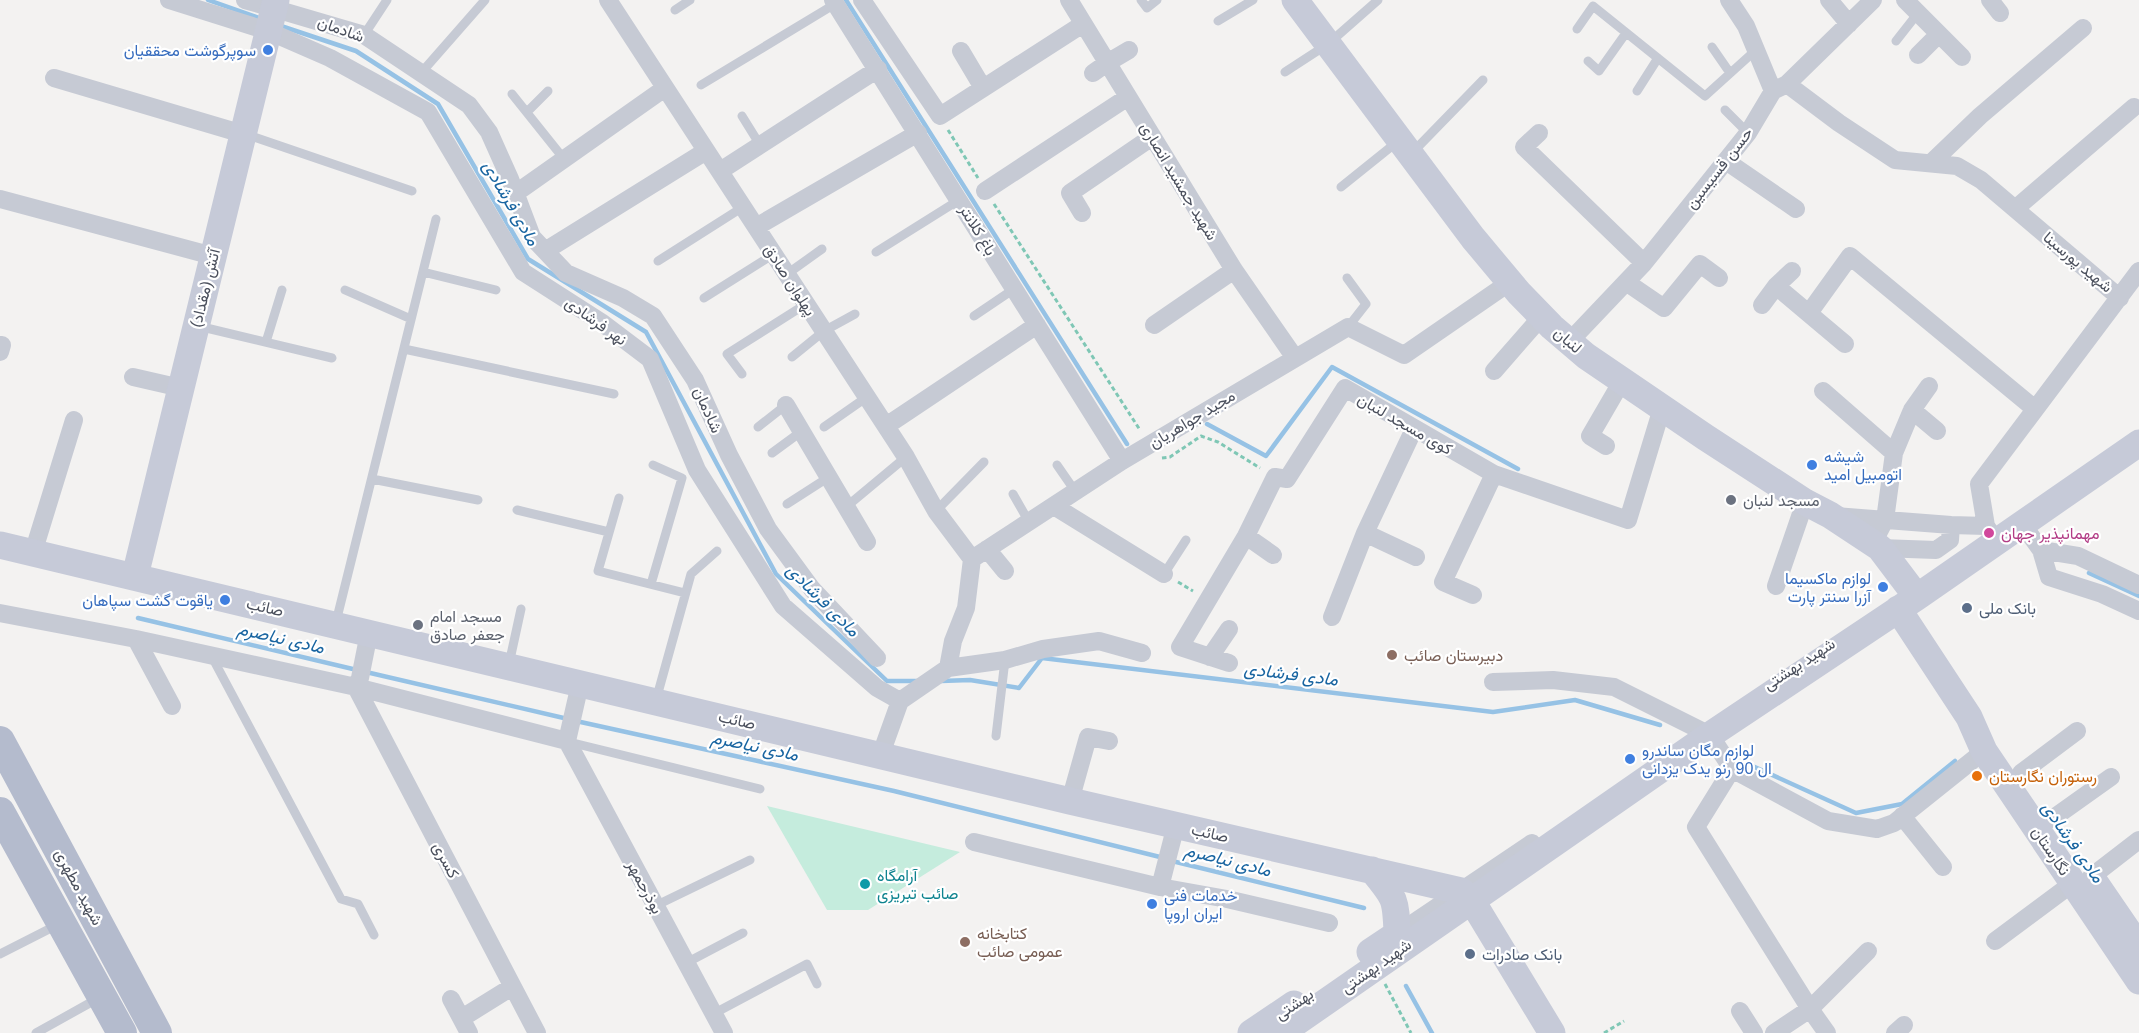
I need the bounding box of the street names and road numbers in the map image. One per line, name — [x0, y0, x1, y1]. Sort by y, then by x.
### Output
street label: شادمان — [315, 13, 366, 46]
street label: شهید جمشید انصاری — [1135, 119, 1221, 244]
street label: حسن قسیسین — [1682, 124, 1758, 213]
street label: باغ کلانتر — [953, 201, 1000, 260]
street label: شهید پورسینا — [2038, 228, 2116, 298]
street label: پهلوان صادق — [758, 241, 819, 320]
street label: آتش (مقداد) — [187, 246, 225, 330]
street label: نهر فرشادی — [561, 294, 630, 350]
street label: لنبان — [1550, 324, 1585, 357]
street label: شادمان — [690, 385, 726, 436]
street label: مجید جواهریان — [1146, 387, 1239, 453]
street label: کوی مسجد لنبان — [1354, 390, 1455, 460]
street label: صائب — [245, 595, 285, 620]
street label: شهید بهشتی — [1760, 635, 1839, 695]
street label: صائب — [717, 708, 757, 733]
street label: صائب — [1190, 821, 1230, 846]
street label: نگارستان — [2027, 823, 2073, 880]
street label: کسری — [428, 839, 462, 882]
street label: شهید مطهری — [50, 846, 106, 929]
street label: بوذرجمهر — [622, 857, 666, 917]
street label: شهید بهشتی — [1338, 936, 1415, 998]
street label: بهشتی — [1272, 985, 1317, 1025]

